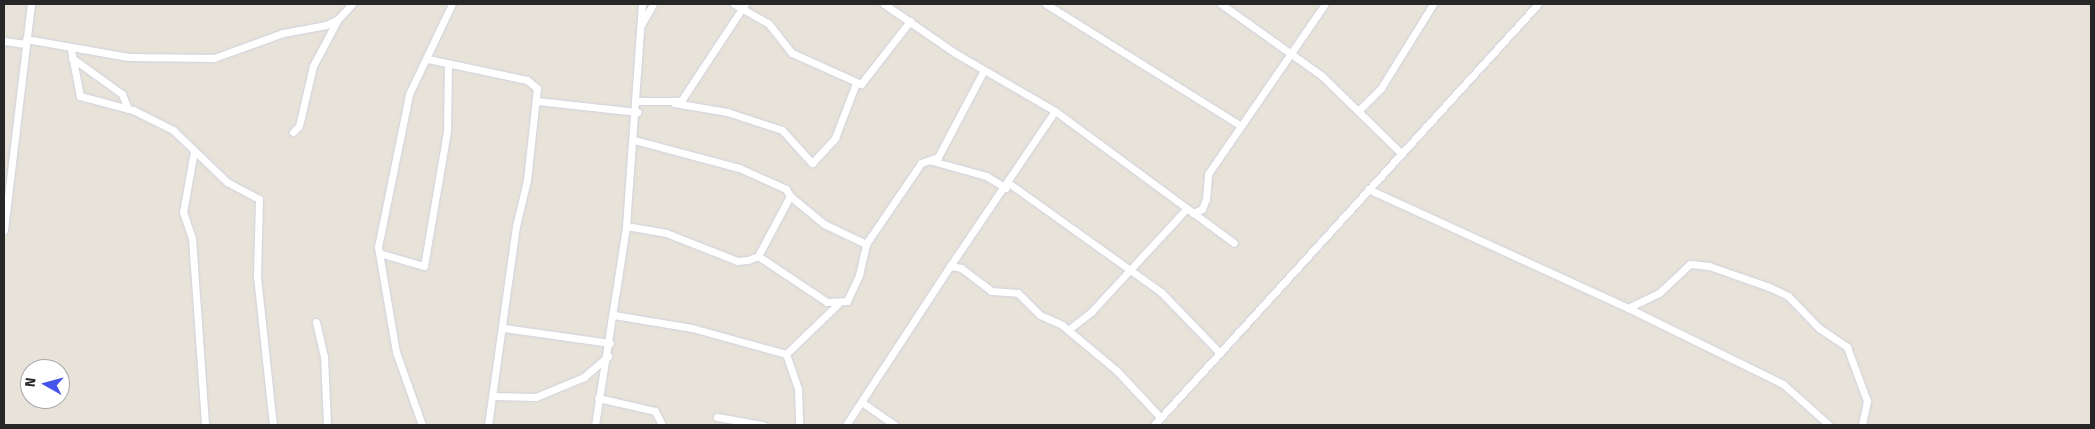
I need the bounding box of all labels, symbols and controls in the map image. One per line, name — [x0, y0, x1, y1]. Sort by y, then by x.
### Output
north arrow — [20, 359, 70, 409]
text: N — [22, 377, 40, 388]

